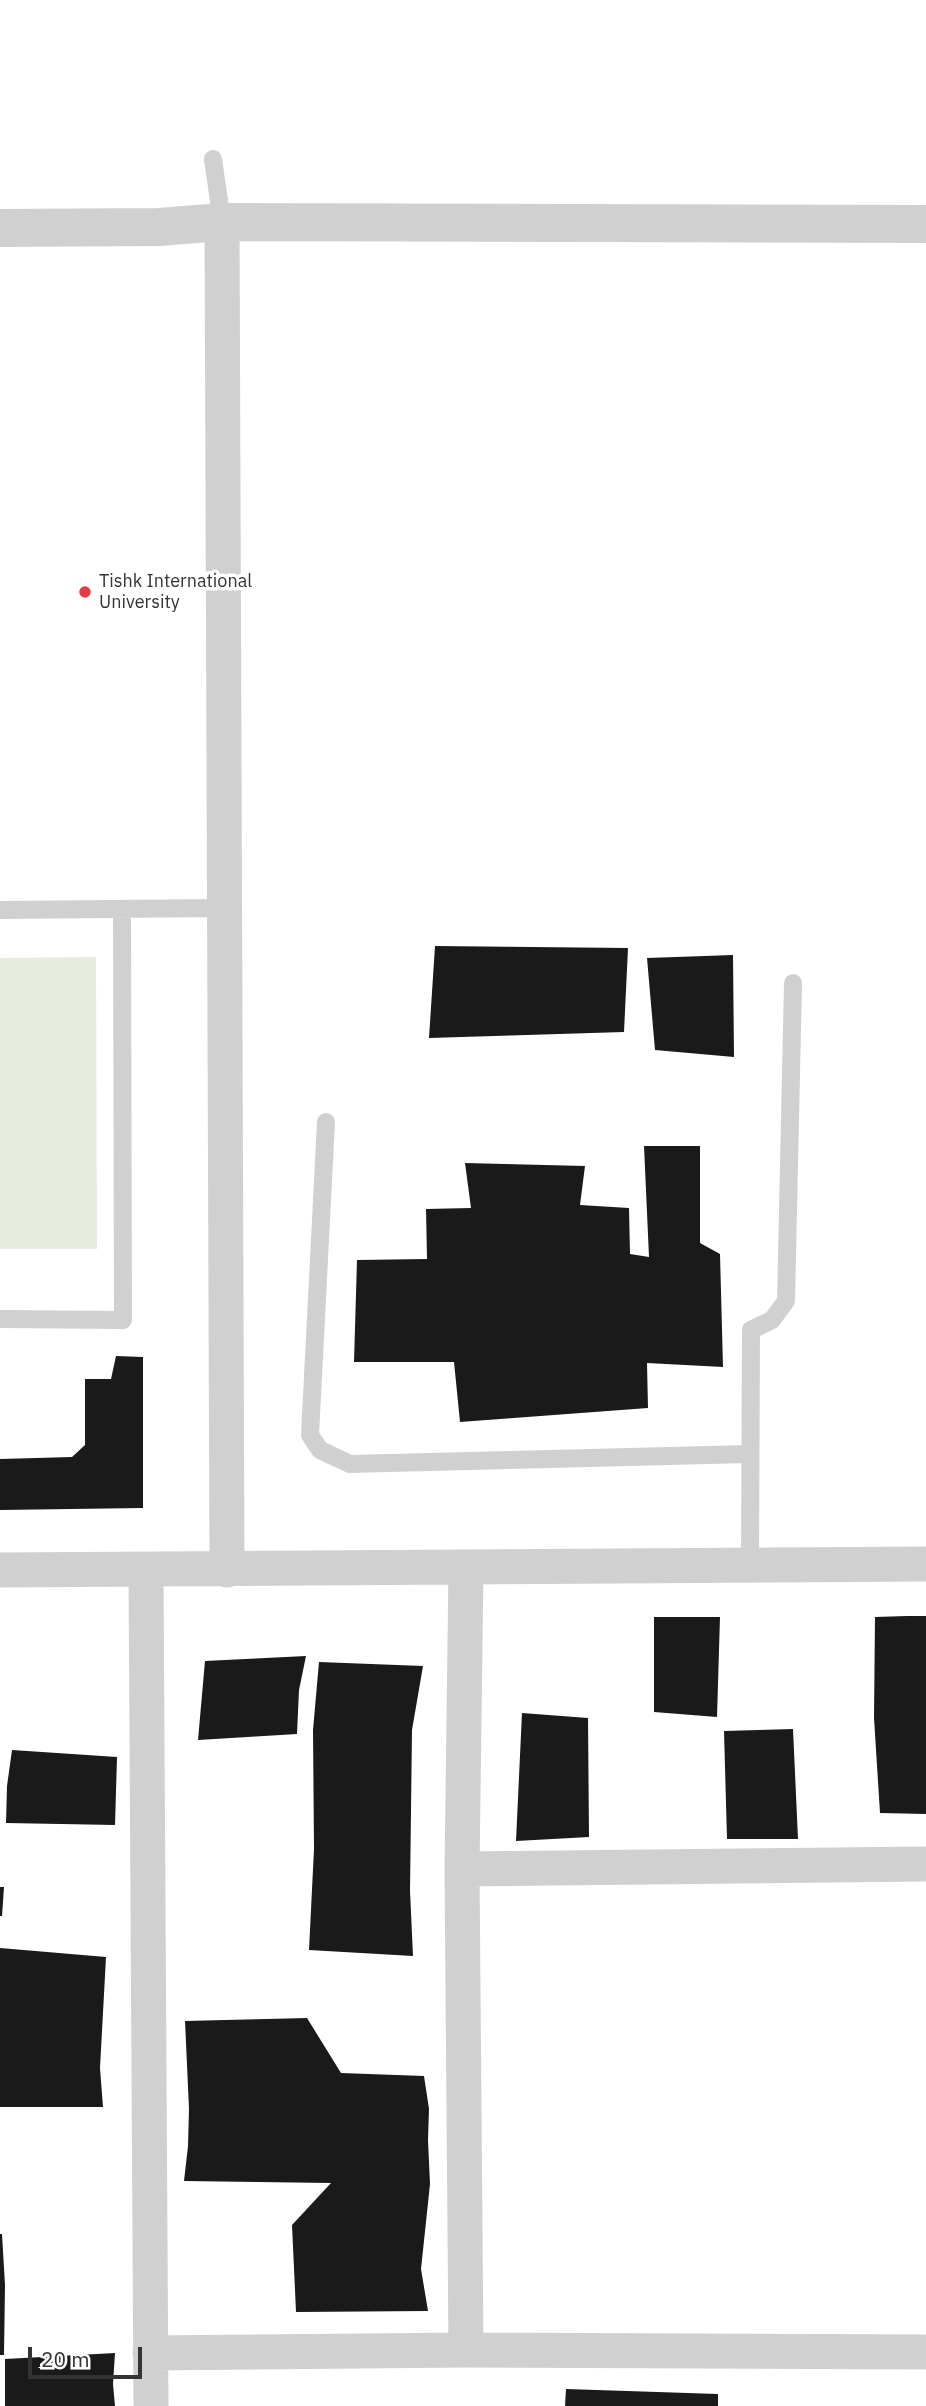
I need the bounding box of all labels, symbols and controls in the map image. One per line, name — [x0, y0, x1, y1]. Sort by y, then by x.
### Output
place label: Tishk International University — [99, 571, 252, 614]
marker: Tishk International University — [77, 584, 93, 600]
scale bar — [32, 2332, 145, 2376]
text: 20 m — [41, 2345, 90, 2373]

